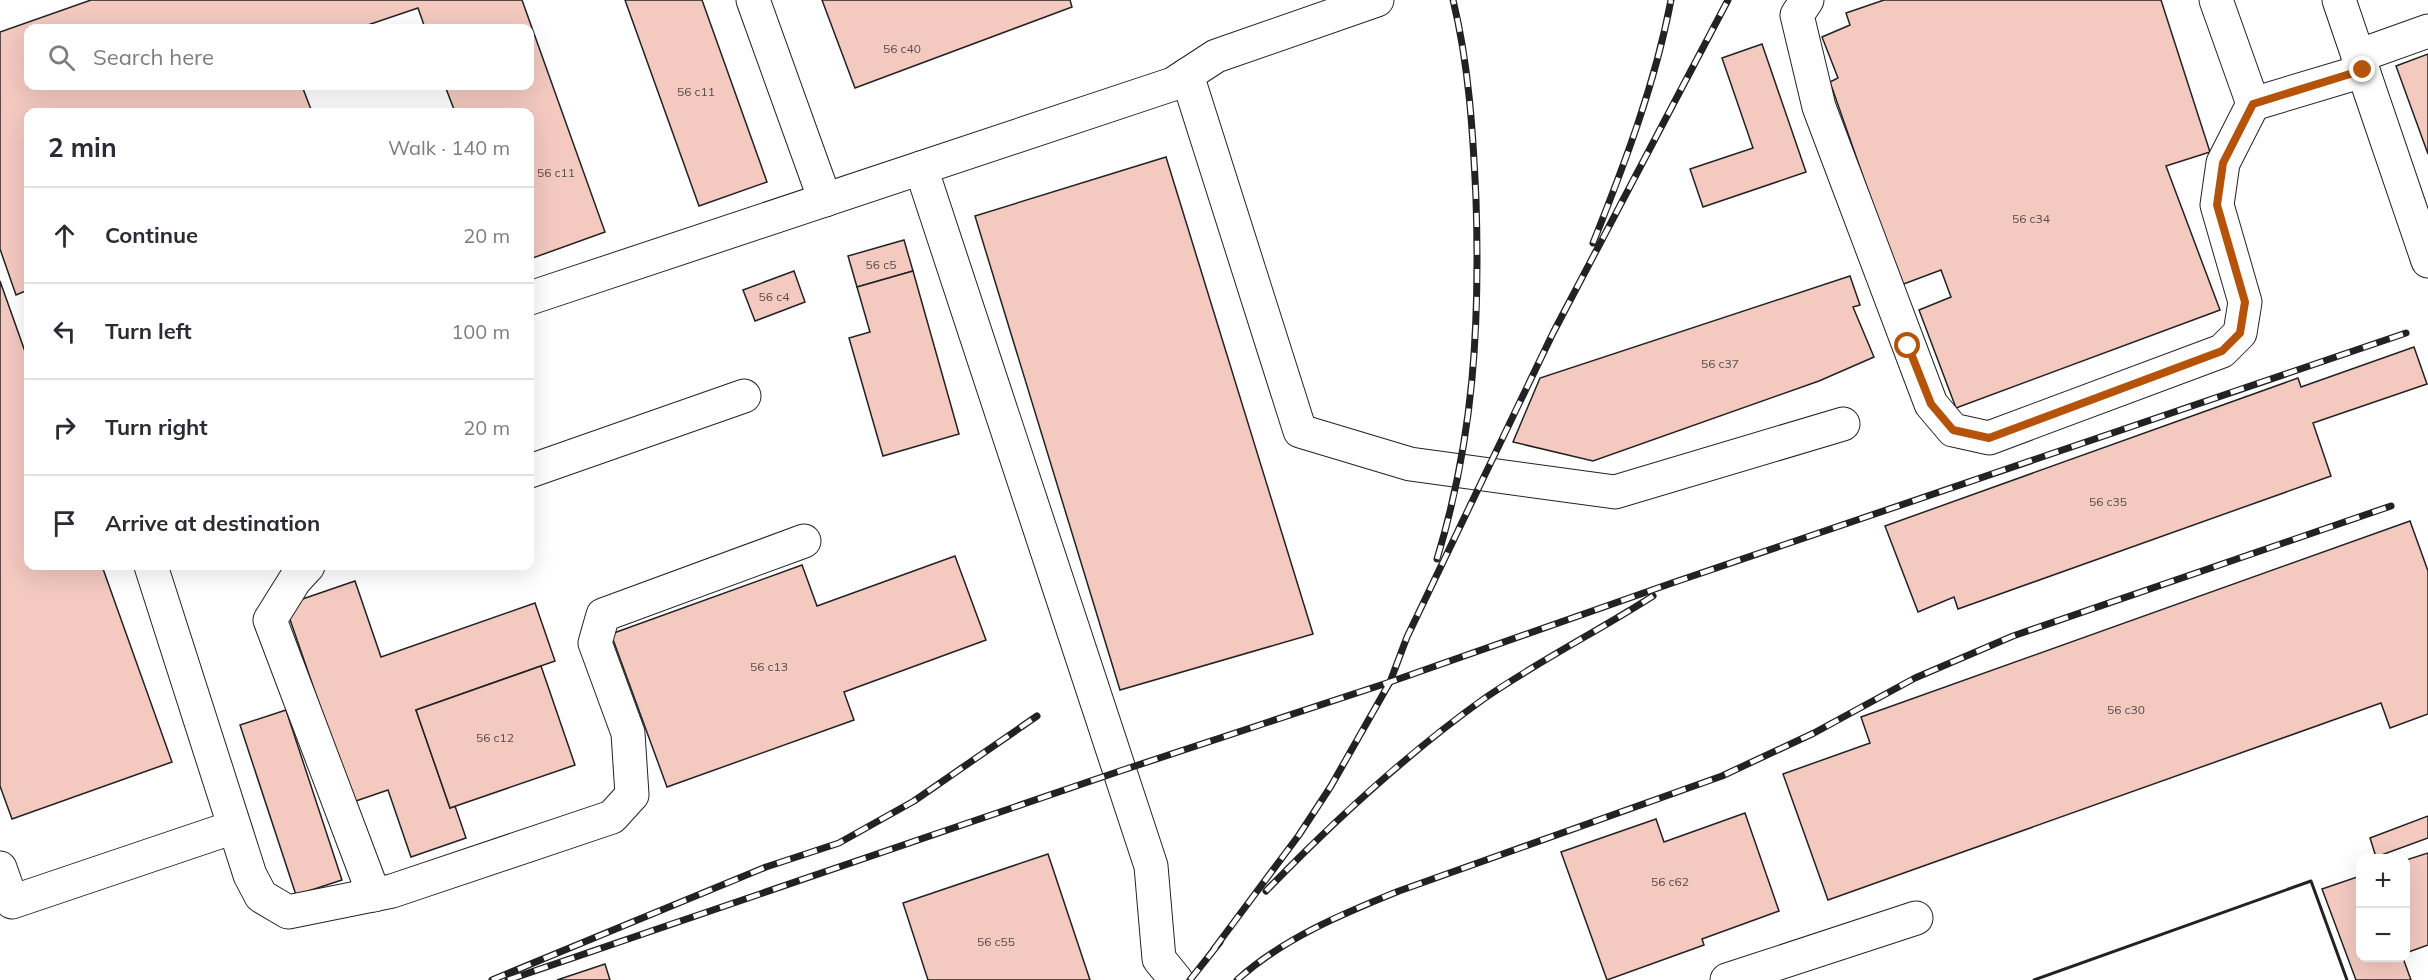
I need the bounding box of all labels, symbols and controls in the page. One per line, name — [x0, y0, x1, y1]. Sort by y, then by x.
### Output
search box — [24, 24, 534, 90]
icon: search — [45, 41, 78, 74]
house number: 56 с40 — [883, 41, 921, 56]
text: Search here — [93, 43, 214, 71]
route end — [2349, 56, 2375, 82]
house number: 56 с11 — [677, 84, 715, 99]
text: 2 min — [48, 131, 117, 164]
text: Walk · 140 m — [388, 135, 510, 160]
house number: 56 с11 — [537, 165, 575, 180]
house number: 56 с34 — [2012, 211, 2050, 226]
icon: ahead — [48, 219, 81, 252]
text: Continue — [105, 221, 198, 249]
text: 20 m — [463, 223, 510, 248]
house number: 56 с5 — [866, 257, 896, 272]
house number: 56 с4 — [759, 289, 789, 304]
icon: left — [48, 315, 81, 348]
text: Turn left — [105, 317, 192, 345]
text: 100 m — [451, 319, 510, 344]
route start — [1894, 332, 1920, 358]
house number: 56 с37 — [1701, 356, 1739, 371]
icon: right — [48, 411, 81, 444]
text: Turn right — [105, 413, 208, 441]
text: 20 m — [463, 415, 510, 440]
house number: 56 с35 — [2089, 494, 2127, 509]
icon: arrive — [48, 507, 81, 540]
text: Arrive at destination — [105, 509, 320, 537]
house number: 56 с13 — [750, 659, 788, 674]
house number: 56 с30 — [2107, 702, 2145, 717]
house number: 56 с12 — [476, 730, 514, 745]
map controls — [2356, 854, 2410, 962]
button: + — [2356, 854, 2410, 908]
house number: 56 с62 — [1651, 874, 1689, 889]
button: − — [2356, 908, 2410, 962]
house number: 56 с55 — [977, 934, 1015, 949]

